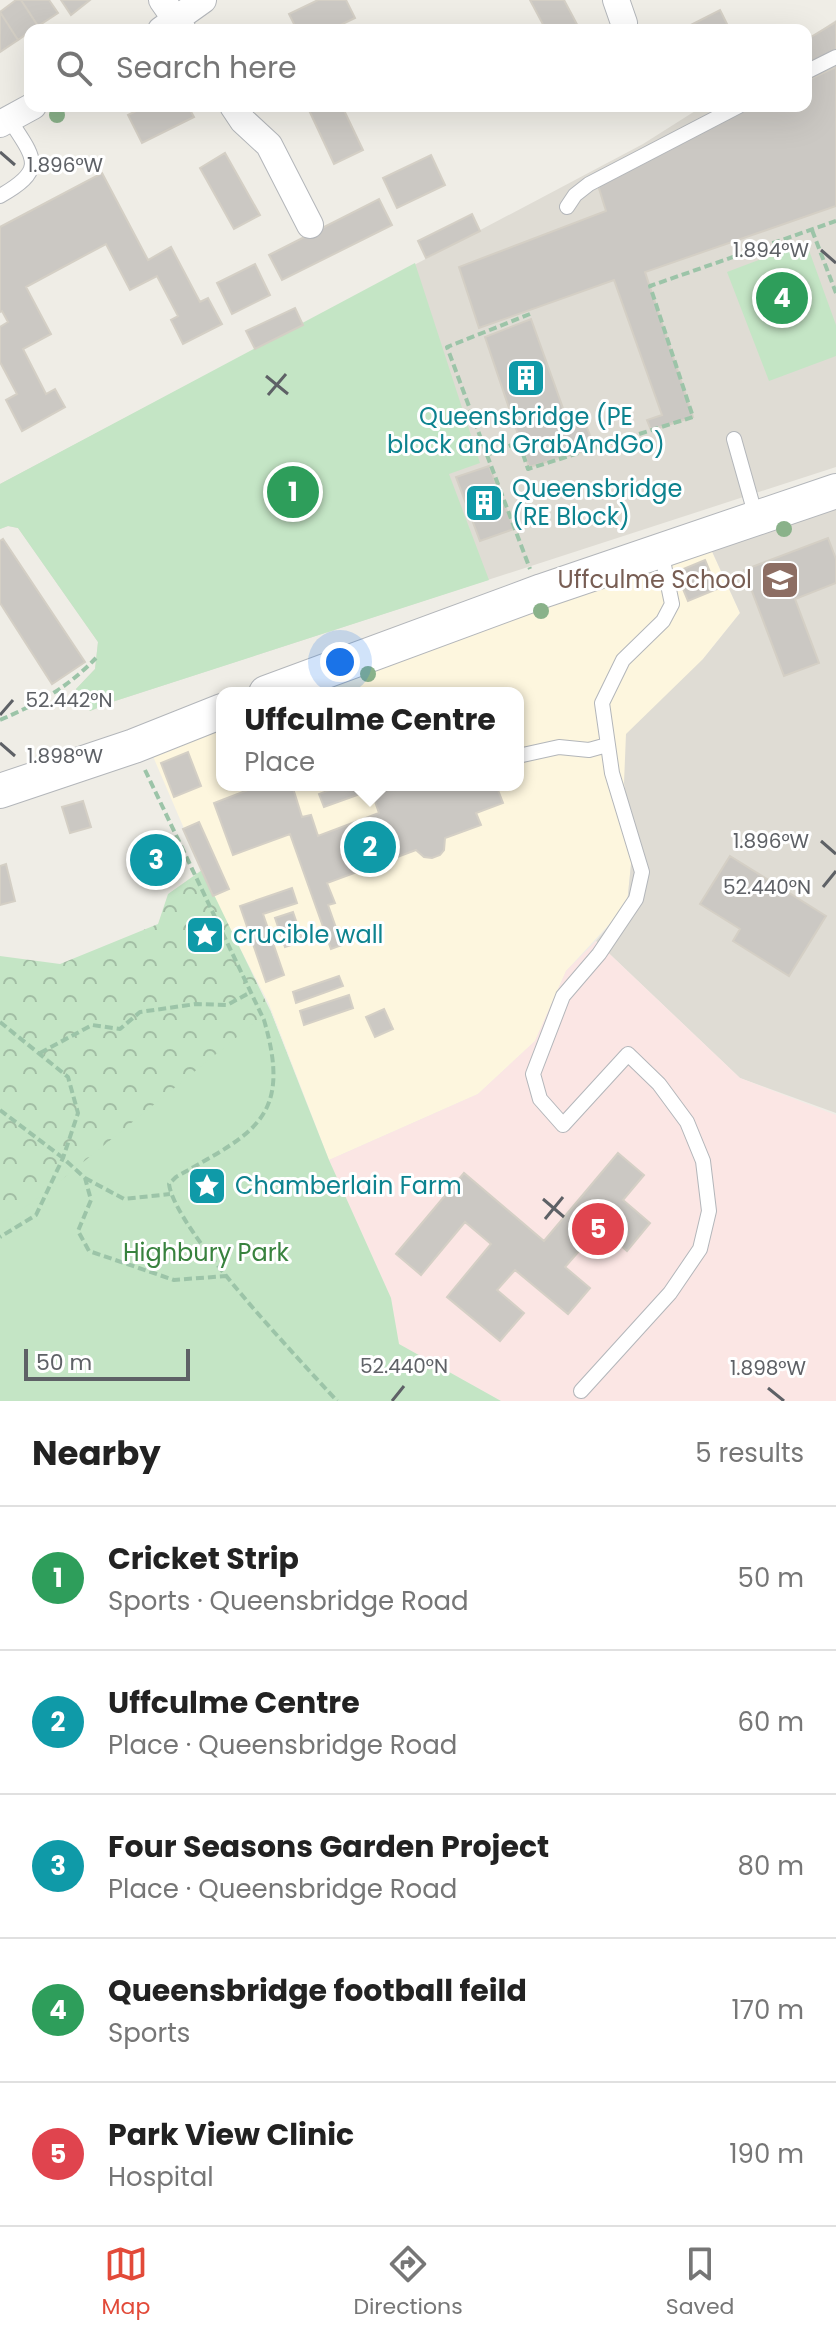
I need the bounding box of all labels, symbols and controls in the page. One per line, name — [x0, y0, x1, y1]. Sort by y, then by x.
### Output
search box — [24, 24, 812, 112]
icon: search — [52, 46, 96, 90]
text: Search here — [116, 46, 297, 89]
text: 1.896°W — [27, 151, 104, 179]
text: 1.894°W — [733, 236, 810, 264]
pin: 4 — [756, 268, 808, 328]
building icon: Queensbridge (PE block and GrabAndGo) — [505, 357, 547, 399]
place label: Queensbridge (PE block and GrabAndGo) — [387, 400, 665, 461]
pin: 1 — [267, 462, 319, 522]
place label: Queensbridge (RE Block) — [512, 472, 682, 533]
building icon: Queensbridge (RE Block) — [463, 482, 505, 524]
school or university icon: Uffculme School — [759, 559, 801, 601]
place label: Uffculme School — [558, 563, 752, 596]
your location — [320, 642, 360, 682]
text: 52.442°N — [25, 686, 113, 714]
popup — [216, 687, 524, 791]
text: Uffculme Centre — [244, 698, 496, 741]
text: 1.898°W — [27, 742, 104, 770]
text: Place — [244, 744, 315, 780]
pin: 2 — [344, 817, 396, 877]
text: 1.896°W — [733, 827, 810, 855]
pin: 3 — [130, 830, 182, 890]
text: 52.440°N — [723, 873, 811, 901]
place icon: crucible wall — [184, 914, 226, 956]
place label: crucible wall — [233, 918, 383, 951]
place icon: Chamberlain Farm — [186, 1165, 228, 1207]
place label: Chamberlain Farm — [235, 1169, 462, 1202]
pin: 5 — [572, 1199, 624, 1259]
park label: Highbury Park — [123, 1236, 290, 1269]
scale bar — [24, 1345, 190, 1381]
text: 50 m — [36, 1347, 92, 1378]
text: 52.440°N — [360, 1352, 448, 1380]
text: 1.898°W — [730, 1354, 807, 1382]
text: Nearby — [32, 1429, 161, 1477]
text: 5 results — [695, 1435, 804, 1471]
text: Cricket Strip — [108, 1537, 299, 1580]
text: 1 — [53, 1560, 63, 1596]
text: 50 m — [738, 1560, 804, 1596]
text: Sports · Queensbridge Road — [108, 1583, 469, 1619]
text: Uffculme Centre — [108, 1681, 360, 1724]
text: 2 — [51, 1704, 65, 1740]
text: 60 m — [737, 1704, 804, 1740]
text: Place · Queensbridge Road — [108, 1727, 457, 1763]
text: Four Seasons Garden Project — [108, 1825, 549, 1868]
text: 3 — [50, 1848, 66, 1884]
text: 80 m — [738, 1848, 804, 1884]
text: Place · Queensbridge Road — [108, 1871, 457, 1907]
text: Queensbridge football feild — [108, 1969, 527, 2012]
text: 4 — [49, 1992, 67, 2028]
text: 170 m — [731, 1992, 804, 2028]
text: Sports — [108, 2015, 190, 2051]
text: Park View Clinic — [108, 2113, 354, 2156]
text: 5 — [50, 2136, 66, 2172]
text: 190 m — [729, 2136, 804, 2172]
text: Hospital — [108, 2159, 214, 2195]
tab: Map — [102, 2242, 150, 2323]
tab: Directions — [353, 2242, 463, 2323]
tab: Saved — [666, 2242, 734, 2323]

